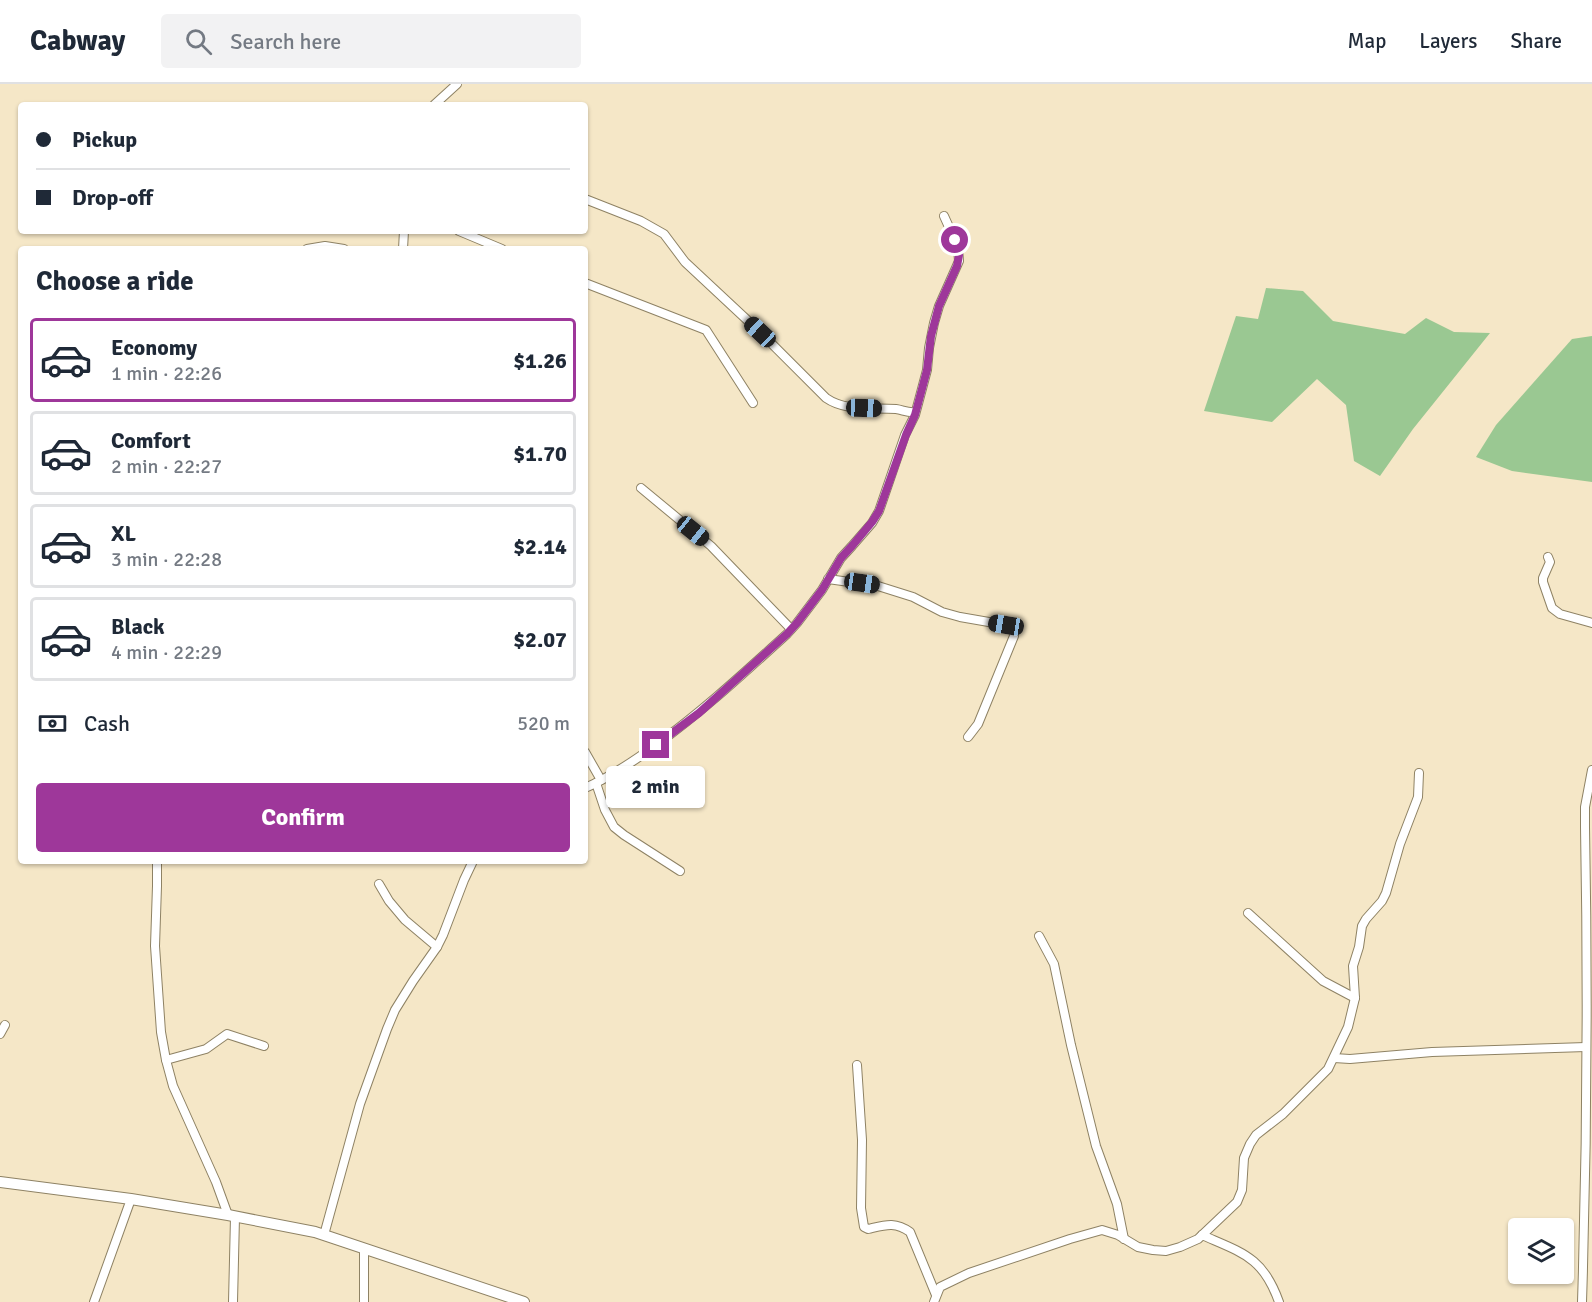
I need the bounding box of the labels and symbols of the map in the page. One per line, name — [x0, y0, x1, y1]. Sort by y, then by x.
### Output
route start — [941, 226, 968, 253]
car — [741, 313, 779, 351]
car — [846, 398, 882, 418]
car — [673, 513, 713, 549]
car — [843, 572, 881, 594]
car — [987, 613, 1025, 637]
route end — [642, 731, 669, 758]
callout: 2 min — [606, 766, 706, 808]

